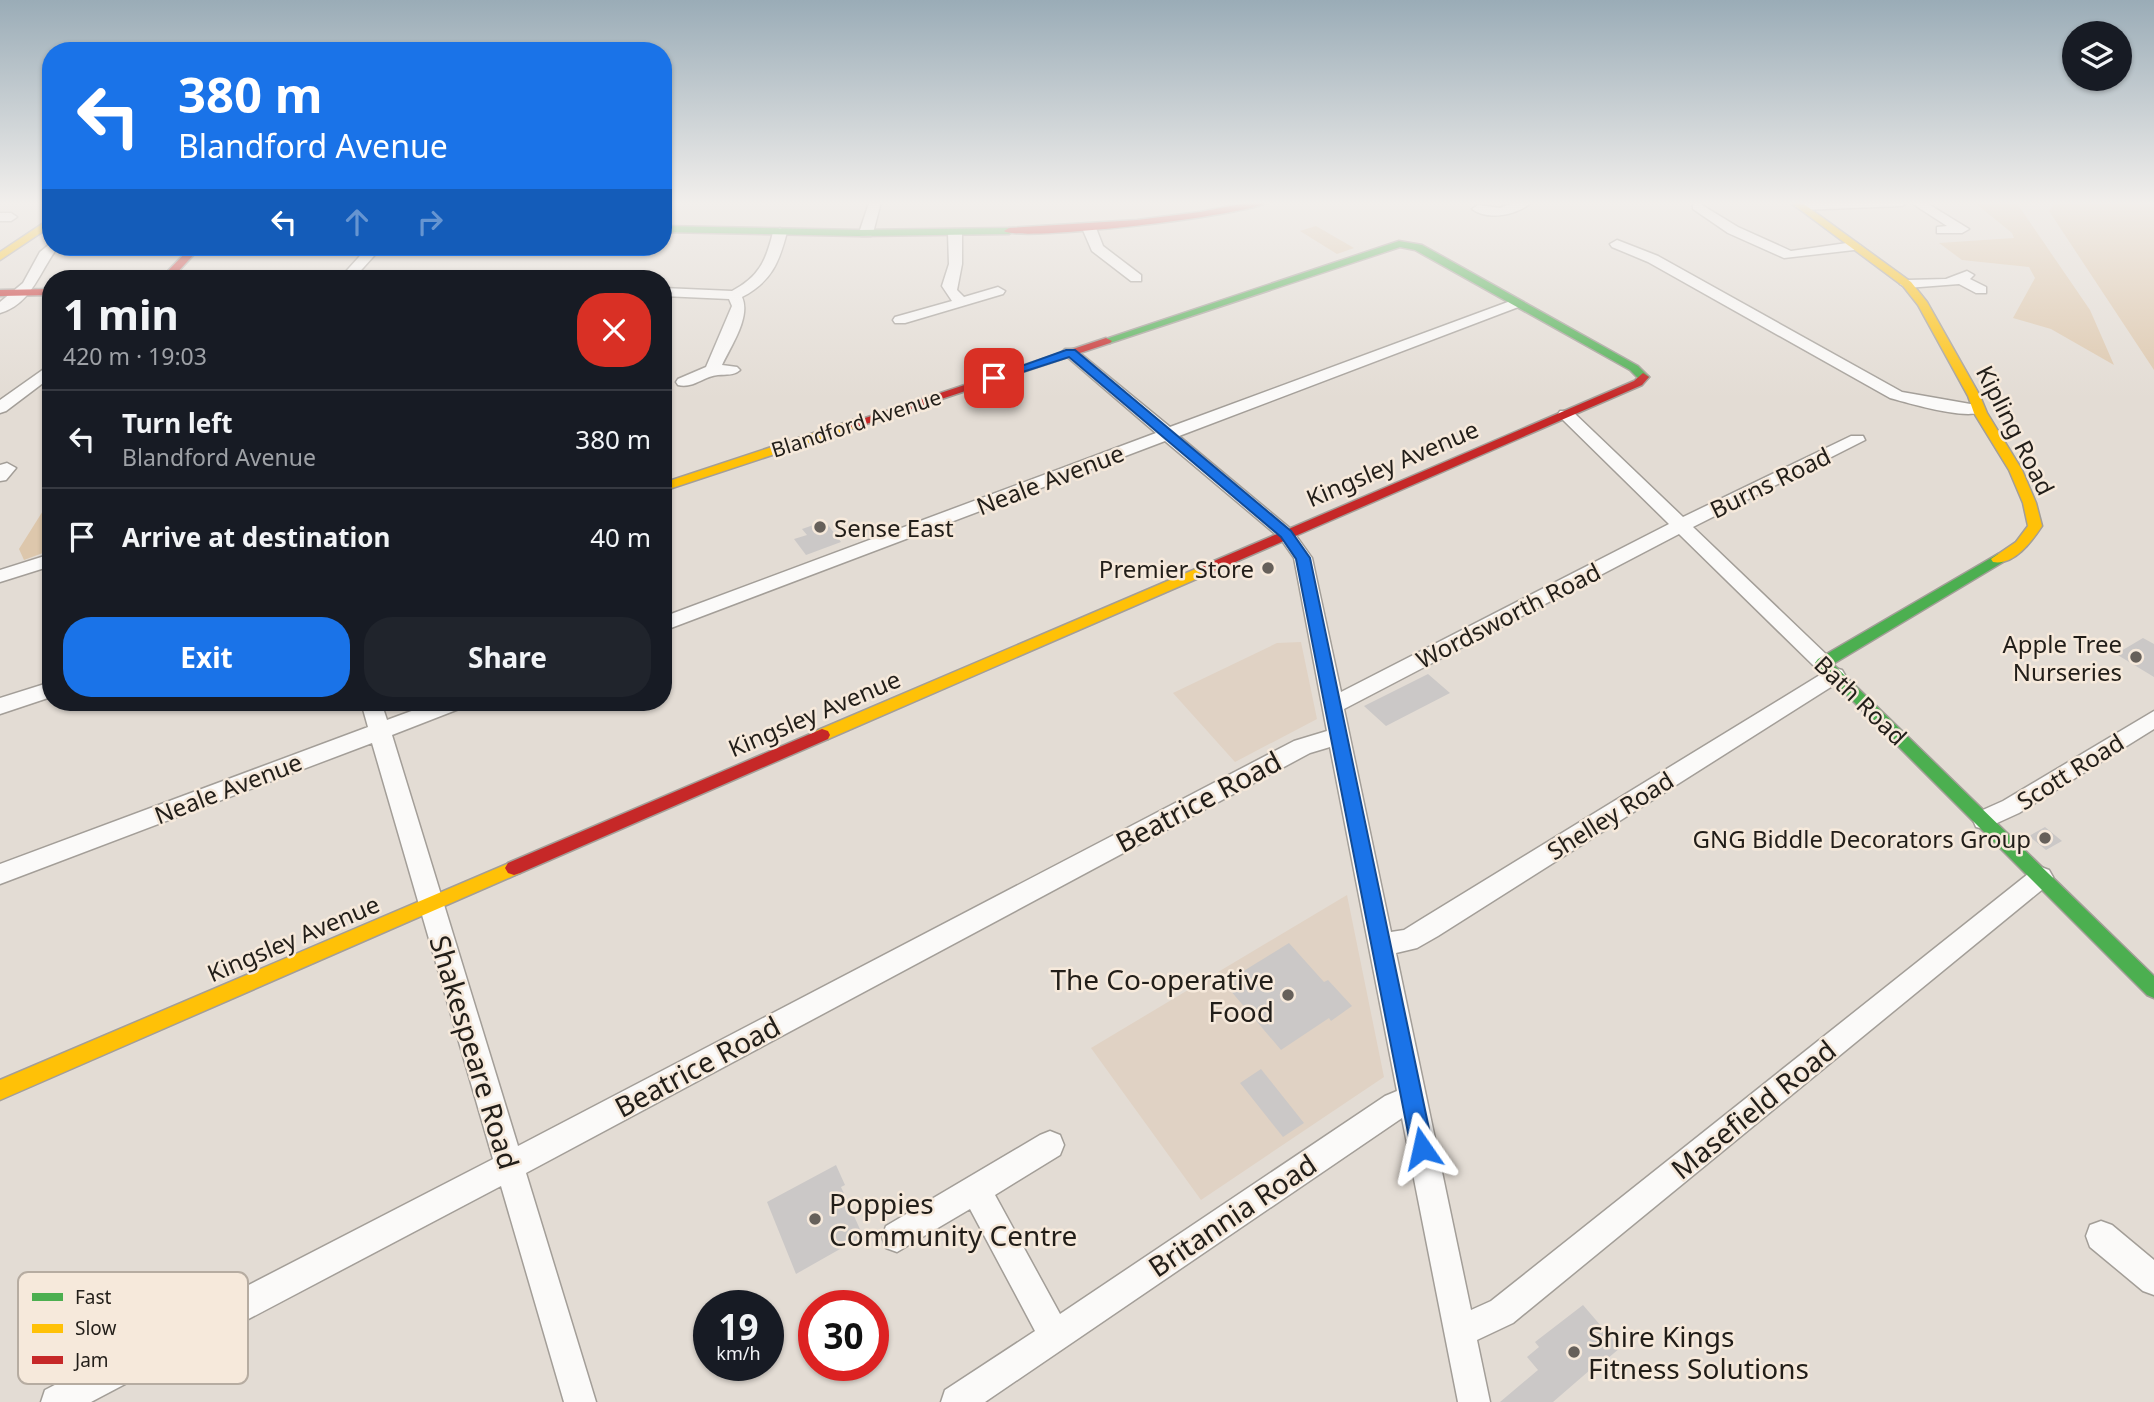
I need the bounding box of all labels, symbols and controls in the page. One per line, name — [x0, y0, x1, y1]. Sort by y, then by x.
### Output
map controls — [2062, 21, 2132, 91]
button: layers — [2062, 21, 2132, 91]
text: 380 m — [178, 61, 323, 127]
icon: left — [63, 70, 154, 161]
text: Blandford Avenue — [178, 124, 448, 167]
icon: left — [265, 203, 303, 241]
icon: ahead — [338, 203, 376, 241]
icon: right — [411, 203, 449, 241]
text: 1 min — [63, 285, 179, 342]
button: close — [577, 293, 651, 367]
text: 420 m · 19:03 — [63, 340, 207, 372]
pin — [964, 348, 1024, 408]
icon: arrive — [975, 359, 1013, 397]
street label: Kipling Road — [1969, 359, 2063, 501]
street label: Blandford Avenue — [767, 382, 945, 464]
text: Turn left — [122, 405, 233, 441]
street label: Kingsley Avenue — [1301, 412, 1483, 514]
icon: left — [63, 420, 101, 458]
text: 380 m — [575, 421, 651, 457]
street label: Neale Avenue — [972, 436, 1128, 522]
street label: Burns Road — [1704, 439, 1836, 525]
text: Blandford Avenue — [122, 441, 316, 473]
place label: Sense East — [834, 511, 954, 544]
icon: arrive — [63, 518, 101, 556]
text: Arrive at destination — [122, 519, 391, 555]
text: 40 m — [590, 519, 651, 555]
marker: Sense East — [812, 519, 828, 535]
place label: Premier Store — [1099, 552, 1254, 585]
street label: Wordsworth Road — [1410, 554, 1606, 676]
marker: Premier Store — [1260, 560, 1276, 576]
button: Exit — [63, 617, 350, 697]
button: Share — [364, 617, 651, 697]
place label: Apple Tree Nurseries — [2003, 627, 2122, 688]
street label: Bath Road — [1808, 648, 1914, 752]
marker: Apple Tree Nurseries — [2128, 649, 2144, 665]
street label: Kingsley Avenue — [723, 662, 905, 764]
street label: Scott Road — [2010, 725, 2130, 817]
street label: Beatrice Road — [1109, 741, 1287, 861]
street label: Neale Avenue — [150, 745, 306, 831]
street label: Shelley Road — [1541, 763, 1679, 867]
place label: GNG Biddle Decorators Group — [1692, 822, 2031, 855]
marker: GNG Biddle Decorators Group — [2037, 830, 2053, 846]
street label: Kingsley Avenue — [202, 887, 384, 989]
street label: Shakespeare Road — [421, 930, 529, 1174]
place label: The Co-operative Food — [1050, 960, 1274, 1030]
marker: The Co-operative Food — [1280, 987, 1296, 1003]
street label: Beatrice Road — [608, 1006, 786, 1126]
street label: Masefield Road — [1663, 1031, 1843, 1187]
position arrow — [1385, 1111, 1459, 1185]
street label: Britannia Road — [1141, 1145, 1323, 1285]
place label: Poppies Community Centre — [829, 1184, 1077, 1254]
marker: Poppies Community Centre — [807, 1211, 823, 1227]
legend — [18, 1272, 248, 1384]
text: Fast — [75, 1284, 112, 1310]
speed limit sign: 30 — [798, 1290, 889, 1381]
text: 19 — [718, 1303, 759, 1350]
text: Slow — [75, 1315, 116, 1341]
place label: Shire Kings Fitness Solutions — [1588, 1317, 1809, 1387]
text: km/h — [716, 1341, 761, 1365]
marker: Shire Kings Fitness Solutions — [1566, 1344, 1582, 1360]
text: Jam — [73, 1347, 109, 1373]

